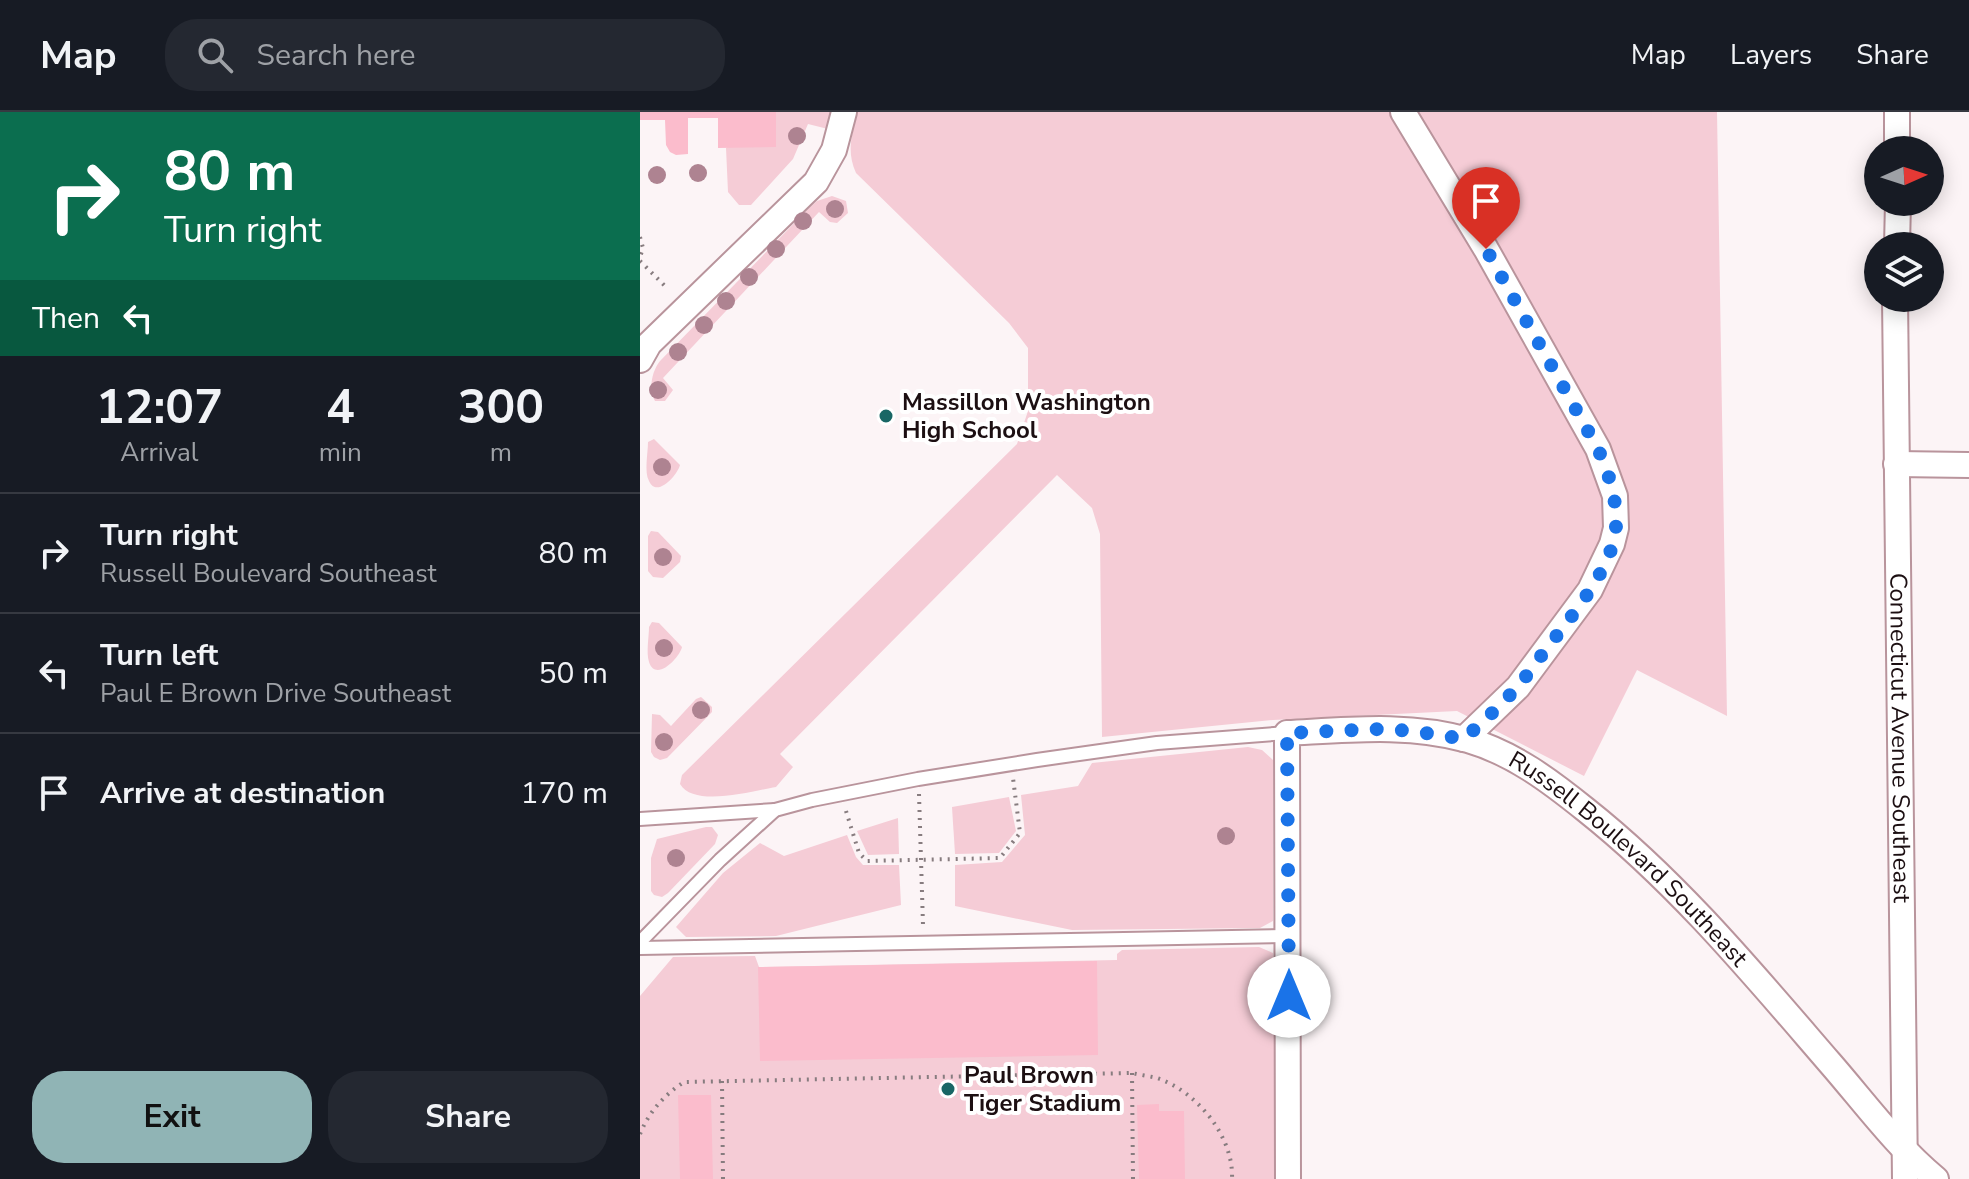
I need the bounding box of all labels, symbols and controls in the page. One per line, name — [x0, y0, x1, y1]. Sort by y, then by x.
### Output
search box — [165, 19, 725, 91]
text: Map — [40, 30, 117, 81]
icon: search — [193, 33, 237, 77]
text: Search here — [257, 35, 416, 76]
text: Map — [1631, 36, 1686, 74]
text: Layers — [1730, 36, 1812, 74]
text: Share — [1856, 36, 1929, 74]
text: 80 m — [164, 133, 295, 210]
north arrow — [1864, 136, 1944, 216]
map controls — [1864, 136, 1944, 312]
icon: right — [32, 144, 136, 248]
pin — [1452, 167, 1520, 249]
icon: arrive — [1464, 179, 1508, 223]
text: Turn right — [164, 206, 321, 255]
button: layers — [1864, 232, 1944, 312]
icon: left — [116, 296, 160, 340]
text: Then — [32, 298, 100, 339]
text: 12:07 — [96, 374, 223, 440]
text: 4 — [326, 374, 355, 440]
text: 300 — [458, 374, 544, 440]
place label: Massillon Washington High School — [902, 386, 1151, 446]
marker: Massillon Washington High School — [877, 407, 895, 425]
text: Arrival — [120, 435, 199, 470]
text: min — [319, 435, 362, 470]
text: m — [490, 435, 512, 470]
text: Turn right — [100, 515, 238, 556]
icon: right — [32, 531, 76, 575]
text: 80 m — [539, 533, 608, 574]
text: Russell Boulevard Southeast — [100, 556, 437, 591]
street label: Connecticut Avenue Southeast — [1882, 573, 1918, 904]
text: Turn left — [100, 635, 218, 676]
icon: left — [32, 651, 76, 695]
text: 50 m — [539, 653, 608, 694]
text: Paul E Brown Drive Southeast — [100, 676, 451, 711]
street label: Russell Boulevard Southeast — [1503, 744, 1755, 974]
icon: arrive — [32, 771, 76, 815]
text: Arrive at destination — [100, 773, 385, 814]
text: 170 m — [521, 773, 608, 814]
position arrow — [1247, 954, 1331, 1038]
place label: Paul Brown Tiger Stadium — [964, 1059, 1121, 1119]
button: Exit — [32, 1071, 312, 1163]
button: Share — [328, 1071, 608, 1163]
marker: Paul Brown Tiger Stadium — [939, 1080, 957, 1098]

